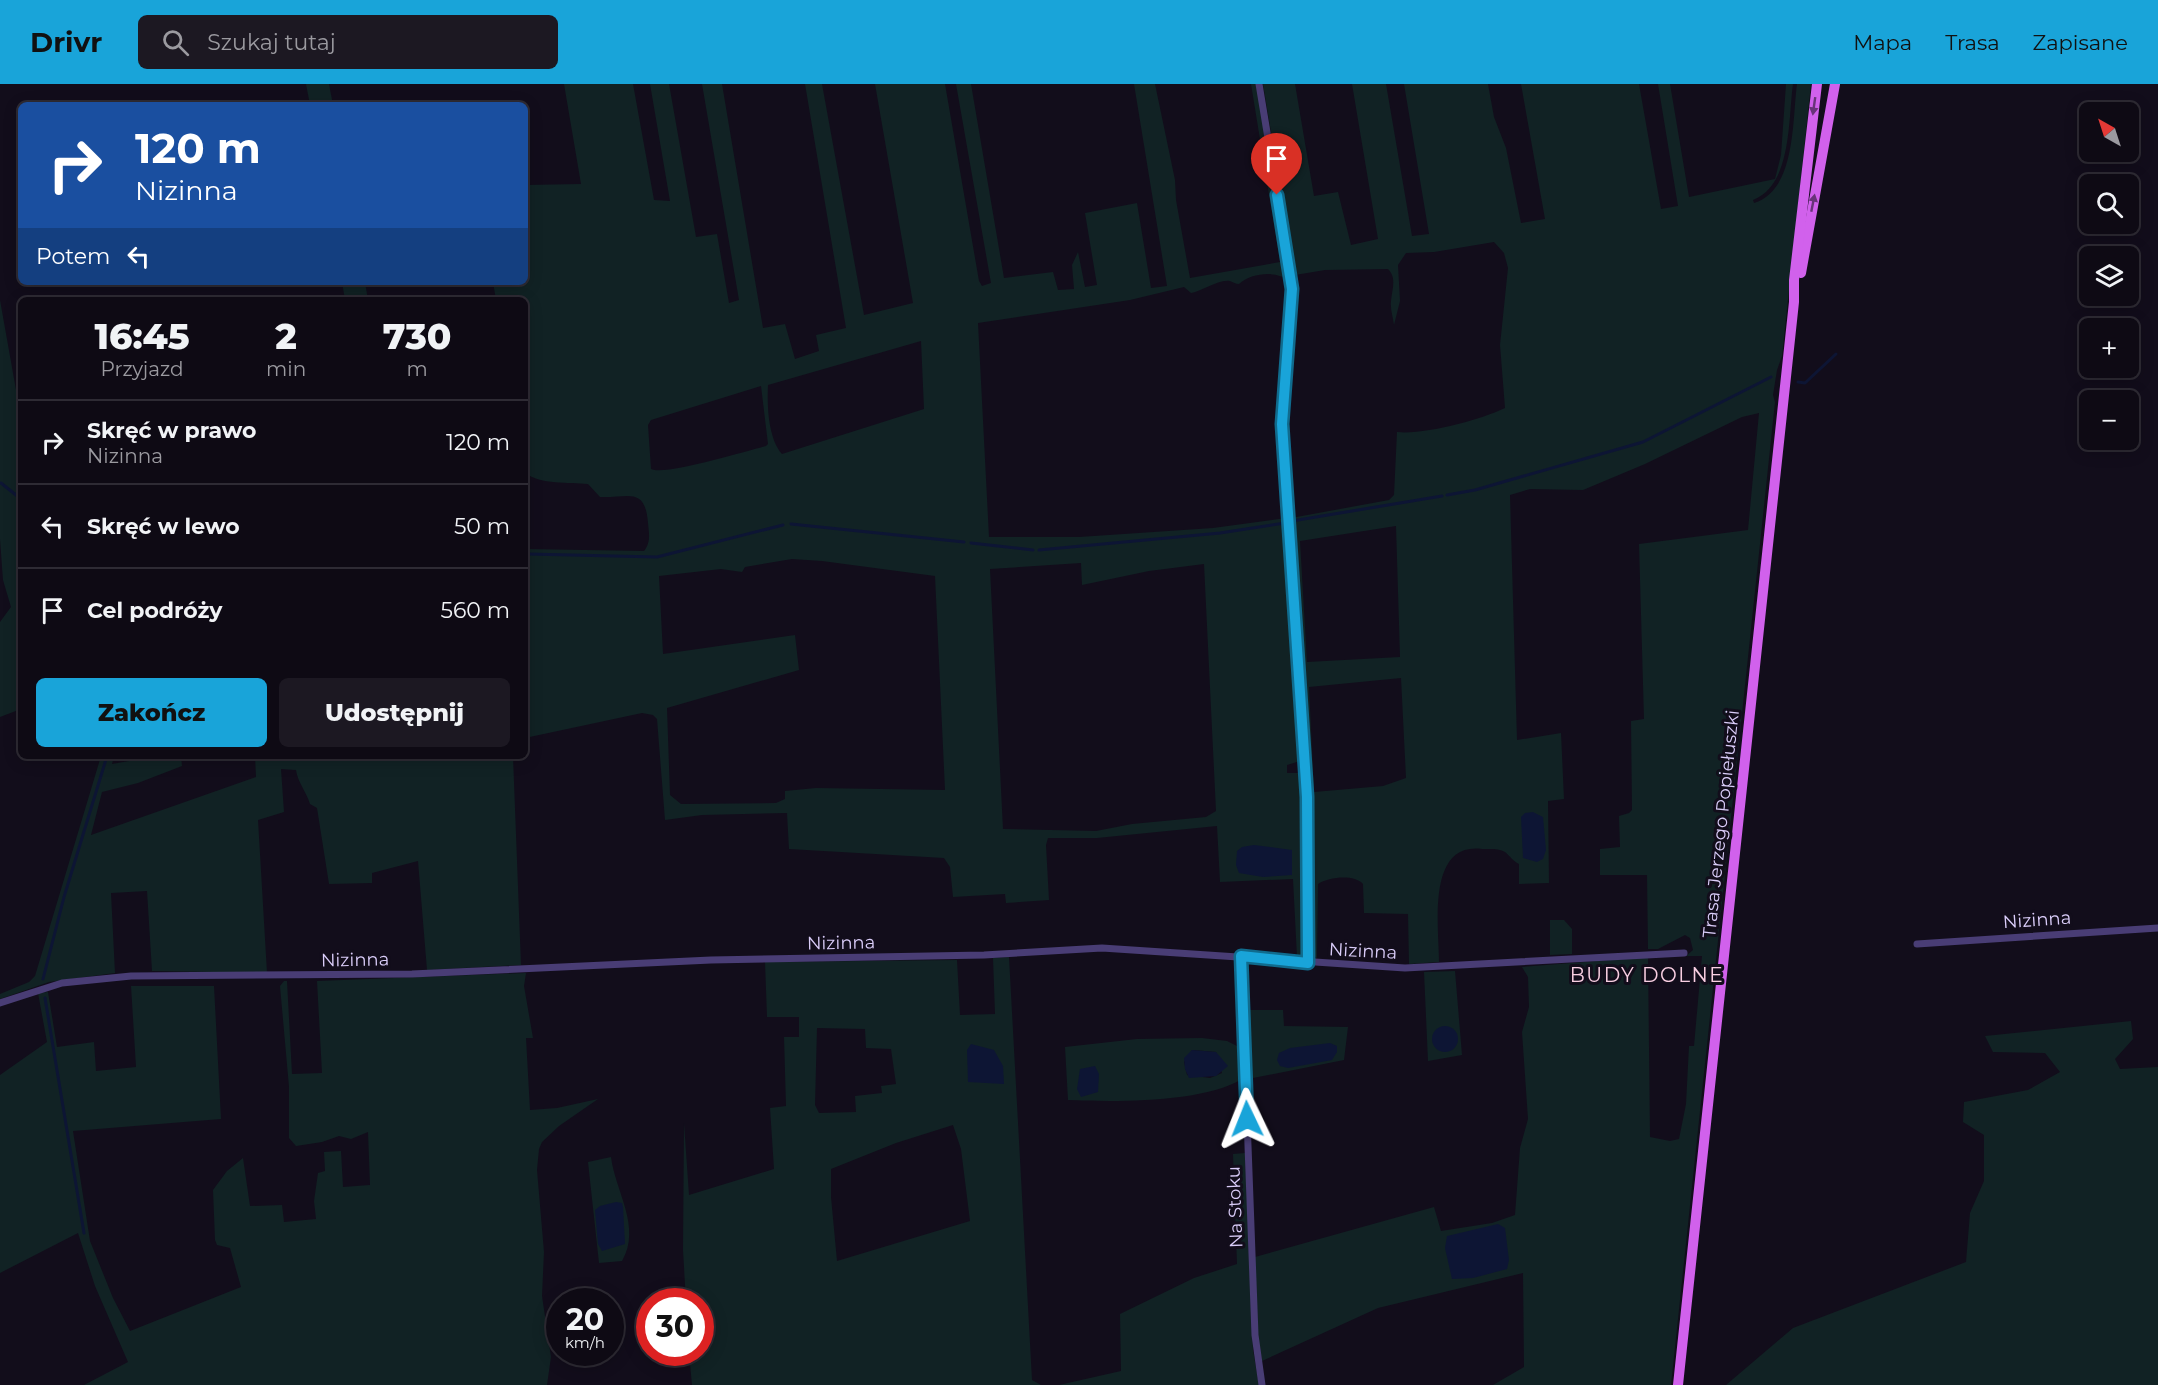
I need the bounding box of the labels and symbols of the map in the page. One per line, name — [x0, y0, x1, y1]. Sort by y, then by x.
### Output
one-way arrow — [1810, 97, 1819, 116]
north arrow — [2079, 102, 2139, 162]
pin — [1251, 133, 1302, 195]
one-way arrow — [1809, 194, 1818, 213]
street label: Trasa Jerzego Popiełuszki — [1698, 709, 1744, 939]
street label: Nizinna — [2002, 907, 2072, 933]
street label: Nizinna — [807, 931, 875, 955]
street label: Nizinna — [1328, 938, 1398, 964]
street label: Nizinna — [321, 948, 389, 972]
district label: BUDY DOLNE — [1570, 963, 1724, 987]
position arrow — [1215, 1087, 1279, 1151]
street label: Na Stoku — [1223, 1166, 1247, 1248]
speed limit sign: 30 — [636, 1288, 714, 1366]

